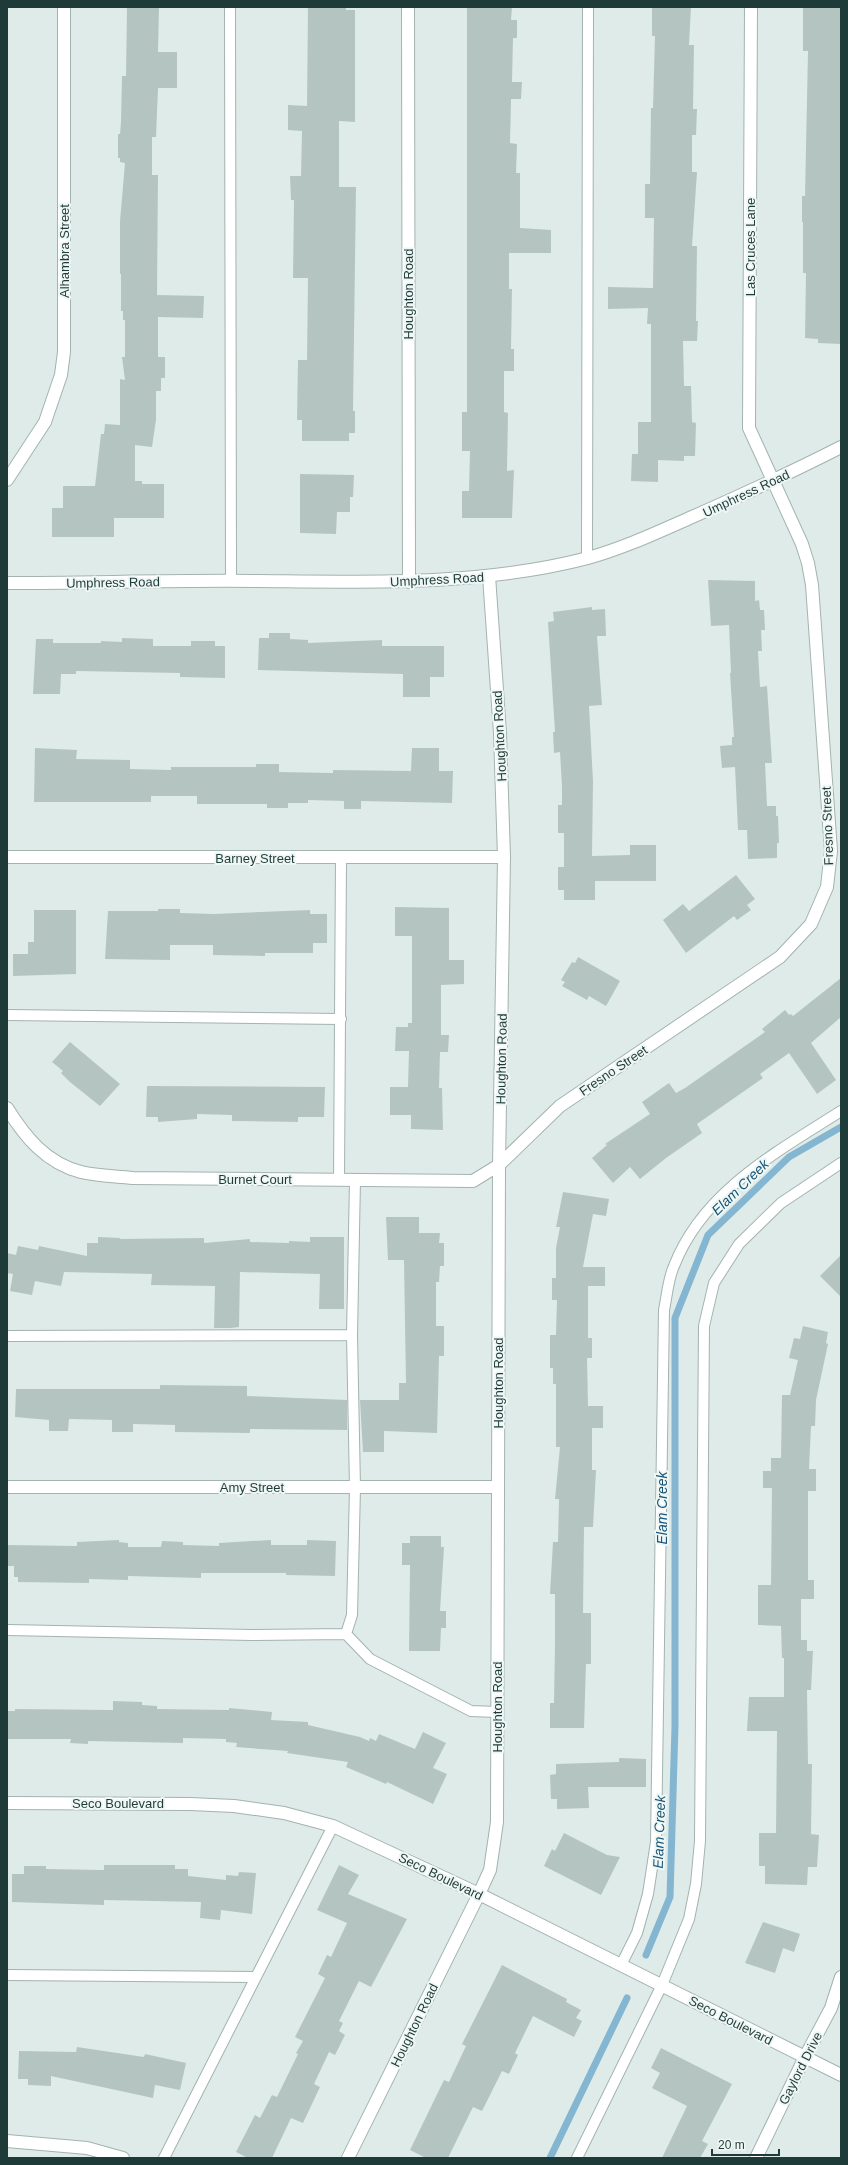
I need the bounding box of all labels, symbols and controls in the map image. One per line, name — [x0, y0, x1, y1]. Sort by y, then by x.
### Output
street label: Las Cruces Lane — [743, 198, 758, 296]
street label: Alhambra Street — [57, 204, 72, 298]
street label: Houghton Road — [401, 248, 416, 340]
street label: Umphress Road — [700, 467, 792, 520]
street label: Umphress Road — [390, 570, 484, 589]
street label: Umphress Road — [66, 574, 160, 591]
street label: Houghton Road — [490, 690, 509, 782]
street label: Fresno Street — [819, 786, 836, 866]
street label: Barney Street — [215, 851, 295, 866]
street label: Houghton Road — [493, 1013, 510, 1105]
street label: Fresno Street — [576, 1042, 650, 1099]
water label: Elam Creek — [708, 1155, 773, 1218]
street label: Burnet Court — [218, 1172, 292, 1187]
street label: Houghton Road — [491, 1337, 506, 1429]
water label: Elam Creek — [654, 1470, 670, 1545]
street label: Amy Street — [220, 1480, 285, 1495]
street label: Houghton Road — [490, 1661, 505, 1753]
water label: Elam Creek — [650, 1794, 668, 1869]
street label: Seco Boulevard — [72, 1796, 164, 1811]
street label: Seco Boulevard — [396, 1850, 485, 1903]
street label: Houghton Road — [388, 1981, 441, 2069]
street label: Seco Boulevard — [686, 1993, 775, 2048]
street label: Gaylord Drive — [776, 2029, 825, 2107]
scale bar — [712, 2131, 779, 2157]
text: 20 m — [718, 2138, 745, 2152]

